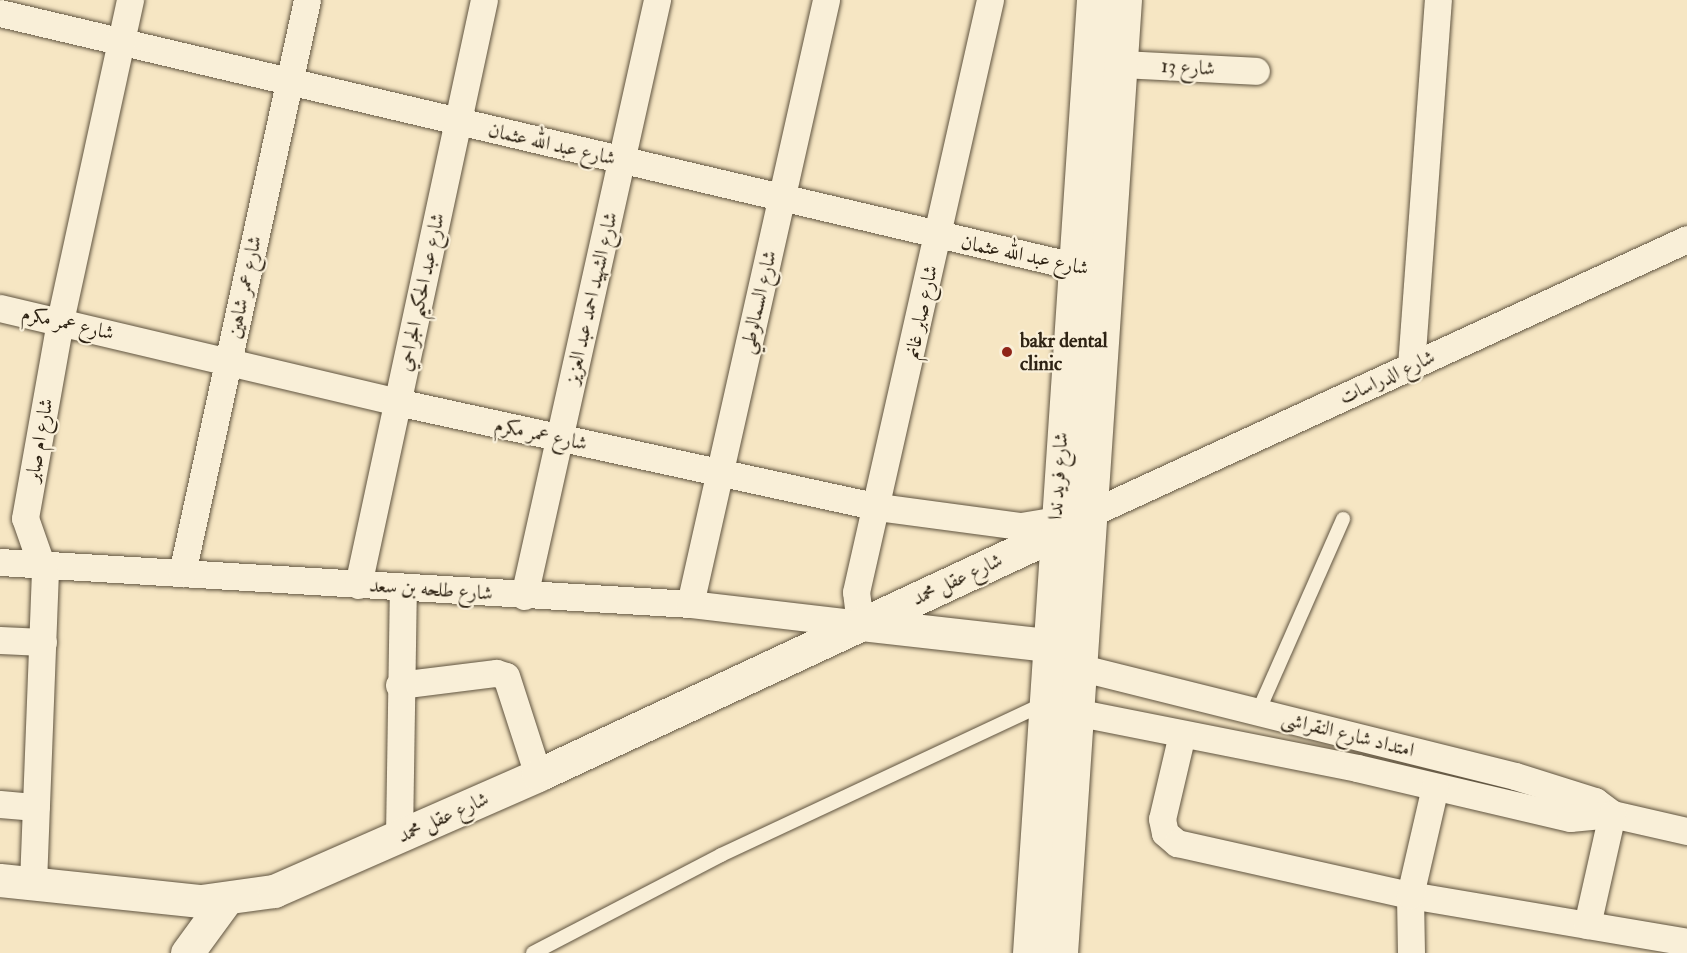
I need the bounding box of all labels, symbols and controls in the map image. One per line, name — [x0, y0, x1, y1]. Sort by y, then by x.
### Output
street label: شارع 13 — [1161, 54, 1215, 80]
street label: شارع عبد الله عثمان — [486, 118, 618, 170]
street label: شارع الشهيد احمد عبد العزيز — [560, 210, 622, 386]
street label: شارع عبد الحكيم الجراحي — [393, 211, 449, 373]
street label: شارع عبد الله عثمان — [959, 230, 1091, 280]
street label: شارع عمر شاهين — [221, 233, 267, 341]
street label: شارع السمالوطي — [734, 248, 782, 356]
street label: شارع صابر غانم — [899, 263, 943, 361]
street label: شارع عمر مكرم — [19, 301, 117, 345]
place label: bakr dental clinic — [1020, 328, 1108, 375]
marker: bakr dental clinic — [998, 343, 1016, 361]
street label: شارع الدراسات — [1335, 344, 1439, 410]
street label: شارع ام صابر — [20, 396, 58, 484]
street label: شارع عمر مكرم — [492, 412, 590, 456]
street label: شارع فريد ندا — [1043, 431, 1073, 521]
street label: شارع عقل محمد — [908, 548, 1006, 610]
street label: شارع طلحه بن سعد — [368, 573, 494, 605]
street label: امتداد شارع النقراشى — [1279, 706, 1417, 762]
street label: شارع عقل محمد — [394, 786, 492, 848]

